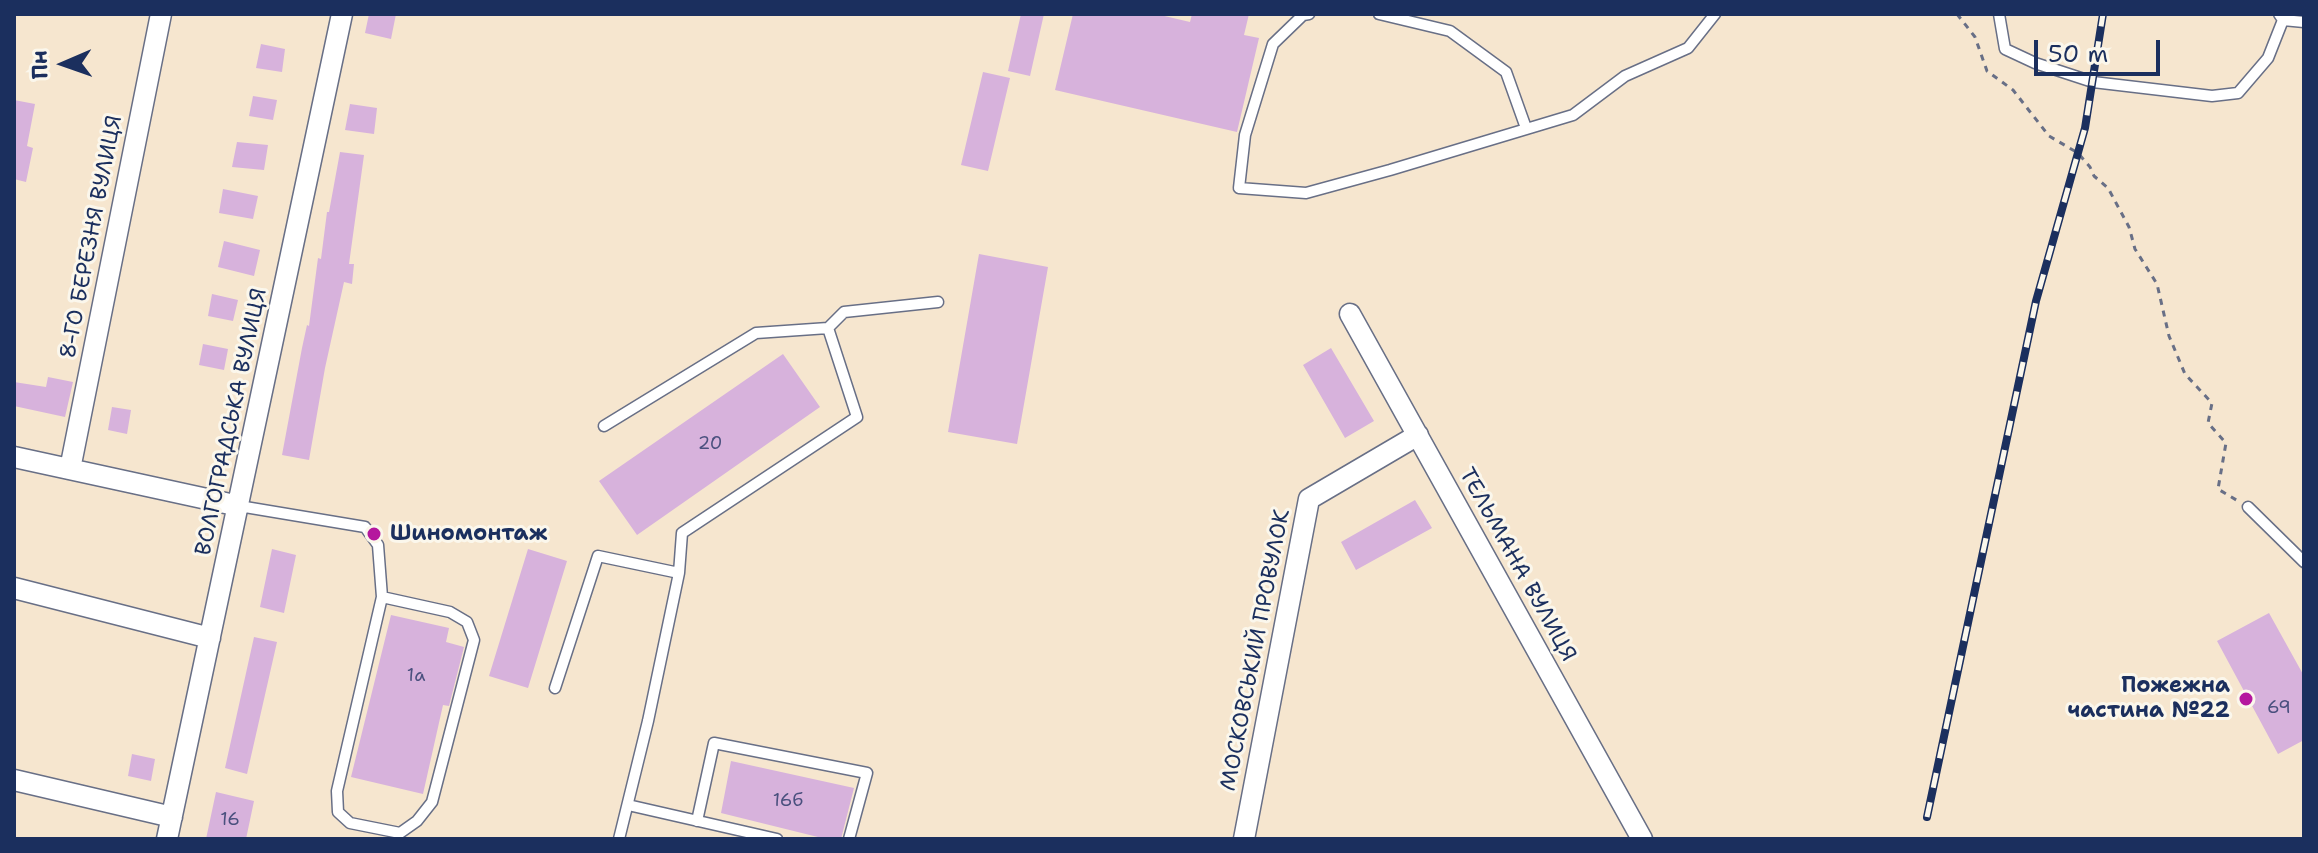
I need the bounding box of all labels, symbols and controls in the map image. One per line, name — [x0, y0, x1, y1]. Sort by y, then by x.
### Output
north arrow — [24, 24, 104, 104]
scale bar — [2038, 24, 2164, 74]
text: 50 m — [2048, 38, 2108, 70]
text: Пн — [25, 50, 55, 80]
street label: 8-ГО БЕРЕЗНЯ ВУЛИЦЯ — [55, 113, 129, 361]
street label: ВОЛГОГРАДСЬКА ВУЛИЦЯ — [191, 286, 273, 558]
house number: 20 — [698, 433, 722, 455]
street label: ТЕЛЬМАНА ВУЛИЦЯ — [1453, 464, 1581, 666]
street label: МОСКОВСЬКИЙ ПРОВУЛОК — [1216, 507, 1296, 793]
place label: Шиномонтаж — [390, 521, 547, 547]
marker: Шиномонтаж — [365, 525, 383, 543]
house number: 1а — [407, 665, 425, 687]
place label: Пожежна частина №22 — [2067, 673, 2230, 724]
marker: Пожежна частина №22 — [2237, 690, 2255, 708]
house number: 69 — [2267, 697, 2291, 719]
house number: 16б — [773, 790, 803, 812]
house number: 16 — [220, 809, 240, 831]

